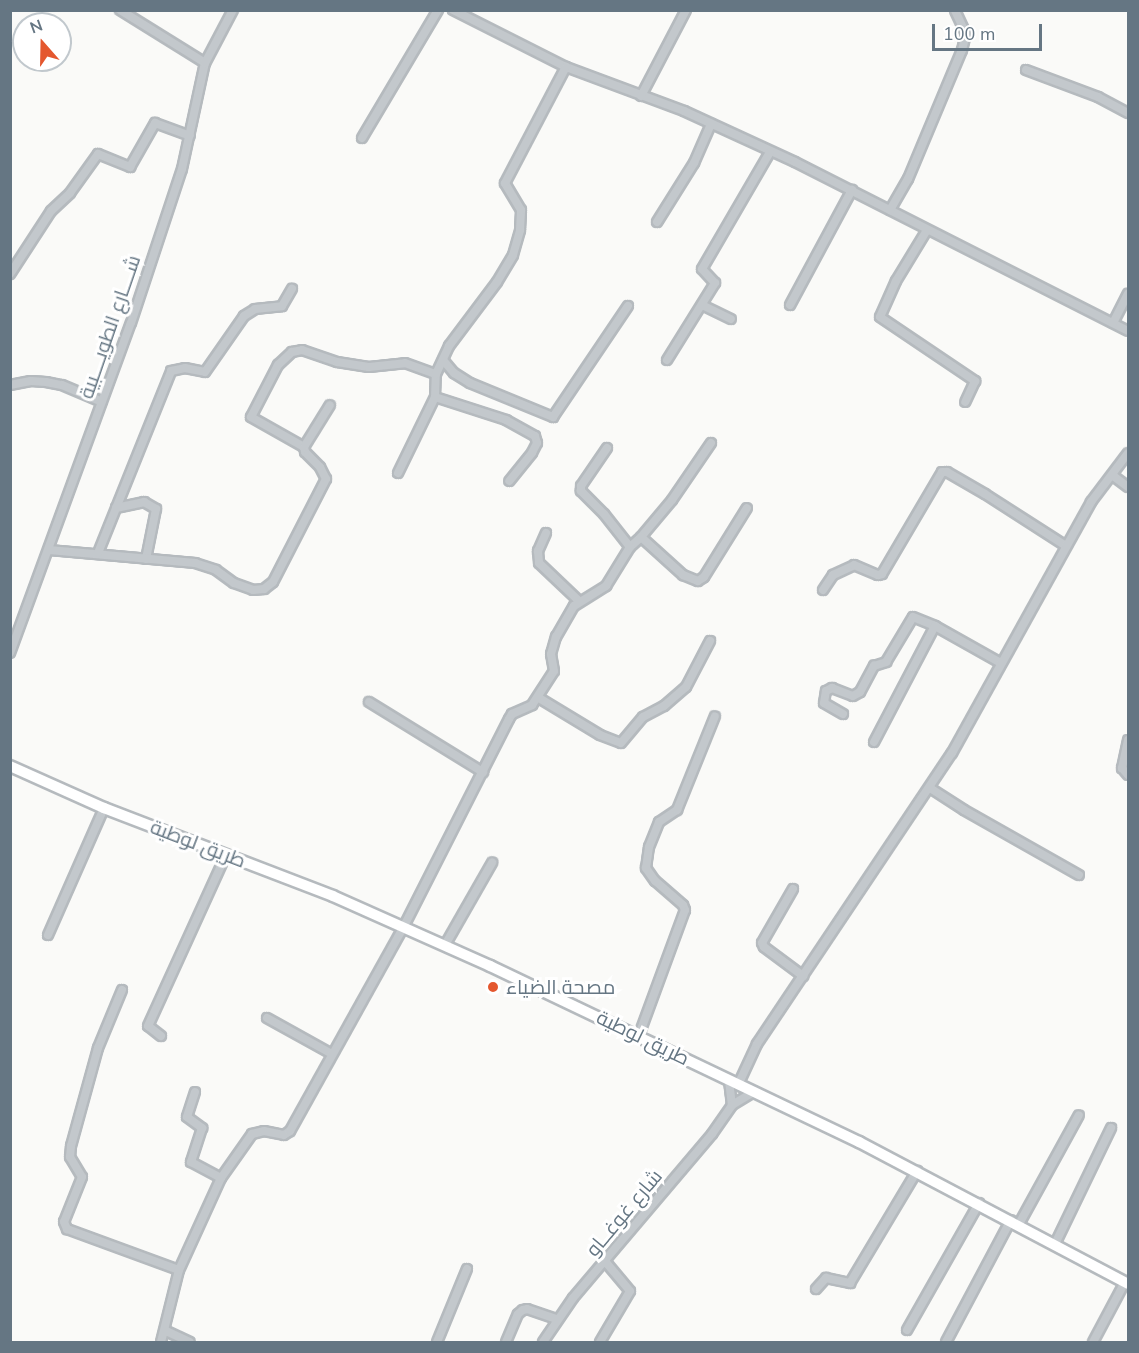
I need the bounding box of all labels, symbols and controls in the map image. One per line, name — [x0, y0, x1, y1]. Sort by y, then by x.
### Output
north arrow — [12, 12, 72, 72]
scale bar — [935, 12, 1044, 50]
text: N — [27, 15, 46, 39]
text: 100 m — [943, 22, 995, 46]
street label: شــــارع الطويــــبية — [74, 252, 146, 402]
street label: طريق لوطية — [147, 815, 249, 873]
place label: مصحة الضياء — [506, 975, 615, 999]
marker: مصحة الضياء — [484, 978, 502, 996]
street label: طريق لوطية — [593, 1005, 693, 1071]
street label: شارع غوغــاو — [581, 1165, 667, 1261]

